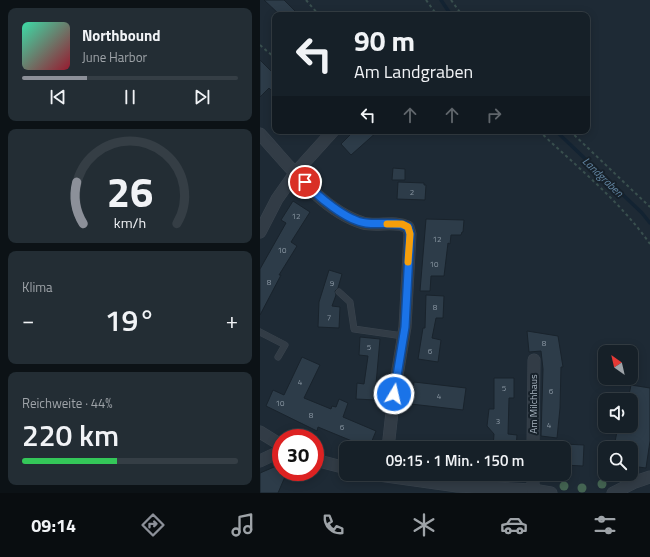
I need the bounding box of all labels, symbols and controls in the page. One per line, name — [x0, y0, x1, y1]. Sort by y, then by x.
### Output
text: 90 m — [354, 19, 415, 62]
text: Northbound — [82, 24, 161, 47]
icon: left — [288, 28, 340, 80]
text: June Harbor — [82, 47, 147, 67]
text: Am Landgraben — [354, 58, 473, 85]
icon: previous — [47, 86, 69, 108]
icon: pause — [119, 86, 141, 108]
icon: next — [191, 86, 213, 108]
icon: left — [357, 104, 379, 126]
icon: ahead — [399, 104, 421, 126]
icon: ahead — [441, 104, 463, 126]
icon: right — [483, 104, 505, 126]
water label: Landgraben — [579, 153, 627, 201]
text: 26 — [107, 160, 153, 223]
pin — [288, 165, 322, 199]
icon: arrive — [294, 171, 316, 193]
house number: 2 — [410, 186, 414, 198]
house number: 12 — [292, 210, 300, 222]
text: km/h — [114, 211, 146, 233]
house number: 12 — [433, 233, 441, 245]
house number: 10 — [278, 244, 287, 256]
house number: 10 — [430, 258, 439, 270]
house number: 8 — [267, 276, 272, 288]
text: Klima — [22, 277, 53, 297]
house number: 9 — [330, 277, 335, 289]
text: 19° — [105, 297, 155, 343]
house number: 8 — [433, 301, 438, 313]
text: − — [22, 303, 34, 337]
text: + — [226, 303, 238, 337]
house number: 7 — [327, 311, 331, 323]
house number: 8 — [542, 337, 547, 349]
house number: 5 — [367, 341, 372, 353]
house number: 6 — [428, 345, 433, 357]
north arrow — [598, 345, 638, 385]
map controls — [598, 345, 638, 481]
position arrow — [373, 373, 415, 415]
street label: Am Milchhaus — [526, 374, 541, 434]
house number: 4 — [298, 376, 303, 388]
house number: 5 — [502, 382, 507, 394]
house number: 6 — [549, 385, 554, 397]
house number: 4 — [437, 390, 442, 402]
text: Reichweite · 44% — [22, 393, 113, 413]
button: sound — [598, 393, 638, 433]
house number: 10 — [276, 397, 285, 409]
house number: 8 — [309, 409, 314, 421]
text: 220 km — [22, 412, 119, 458]
house number: 3 — [496, 415, 500, 427]
house number: 4 — [547, 419, 552, 431]
house number: 6 — [340, 421, 345, 433]
speed limit sign: 30 — [272, 429, 324, 481]
button: search — [598, 441, 638, 481]
text: 09:15 · 1 Min. · 150 m — [386, 449, 524, 472]
icon: directions — [139, 511, 167, 539]
icon: music — [229, 511, 257, 539]
icon: phone — [319, 511, 347, 539]
icon: climate — [410, 511, 438, 539]
icon: car — [500, 511, 528, 539]
icon: filters — [591, 511, 619, 539]
text: 09:14 — [31, 512, 76, 539]

